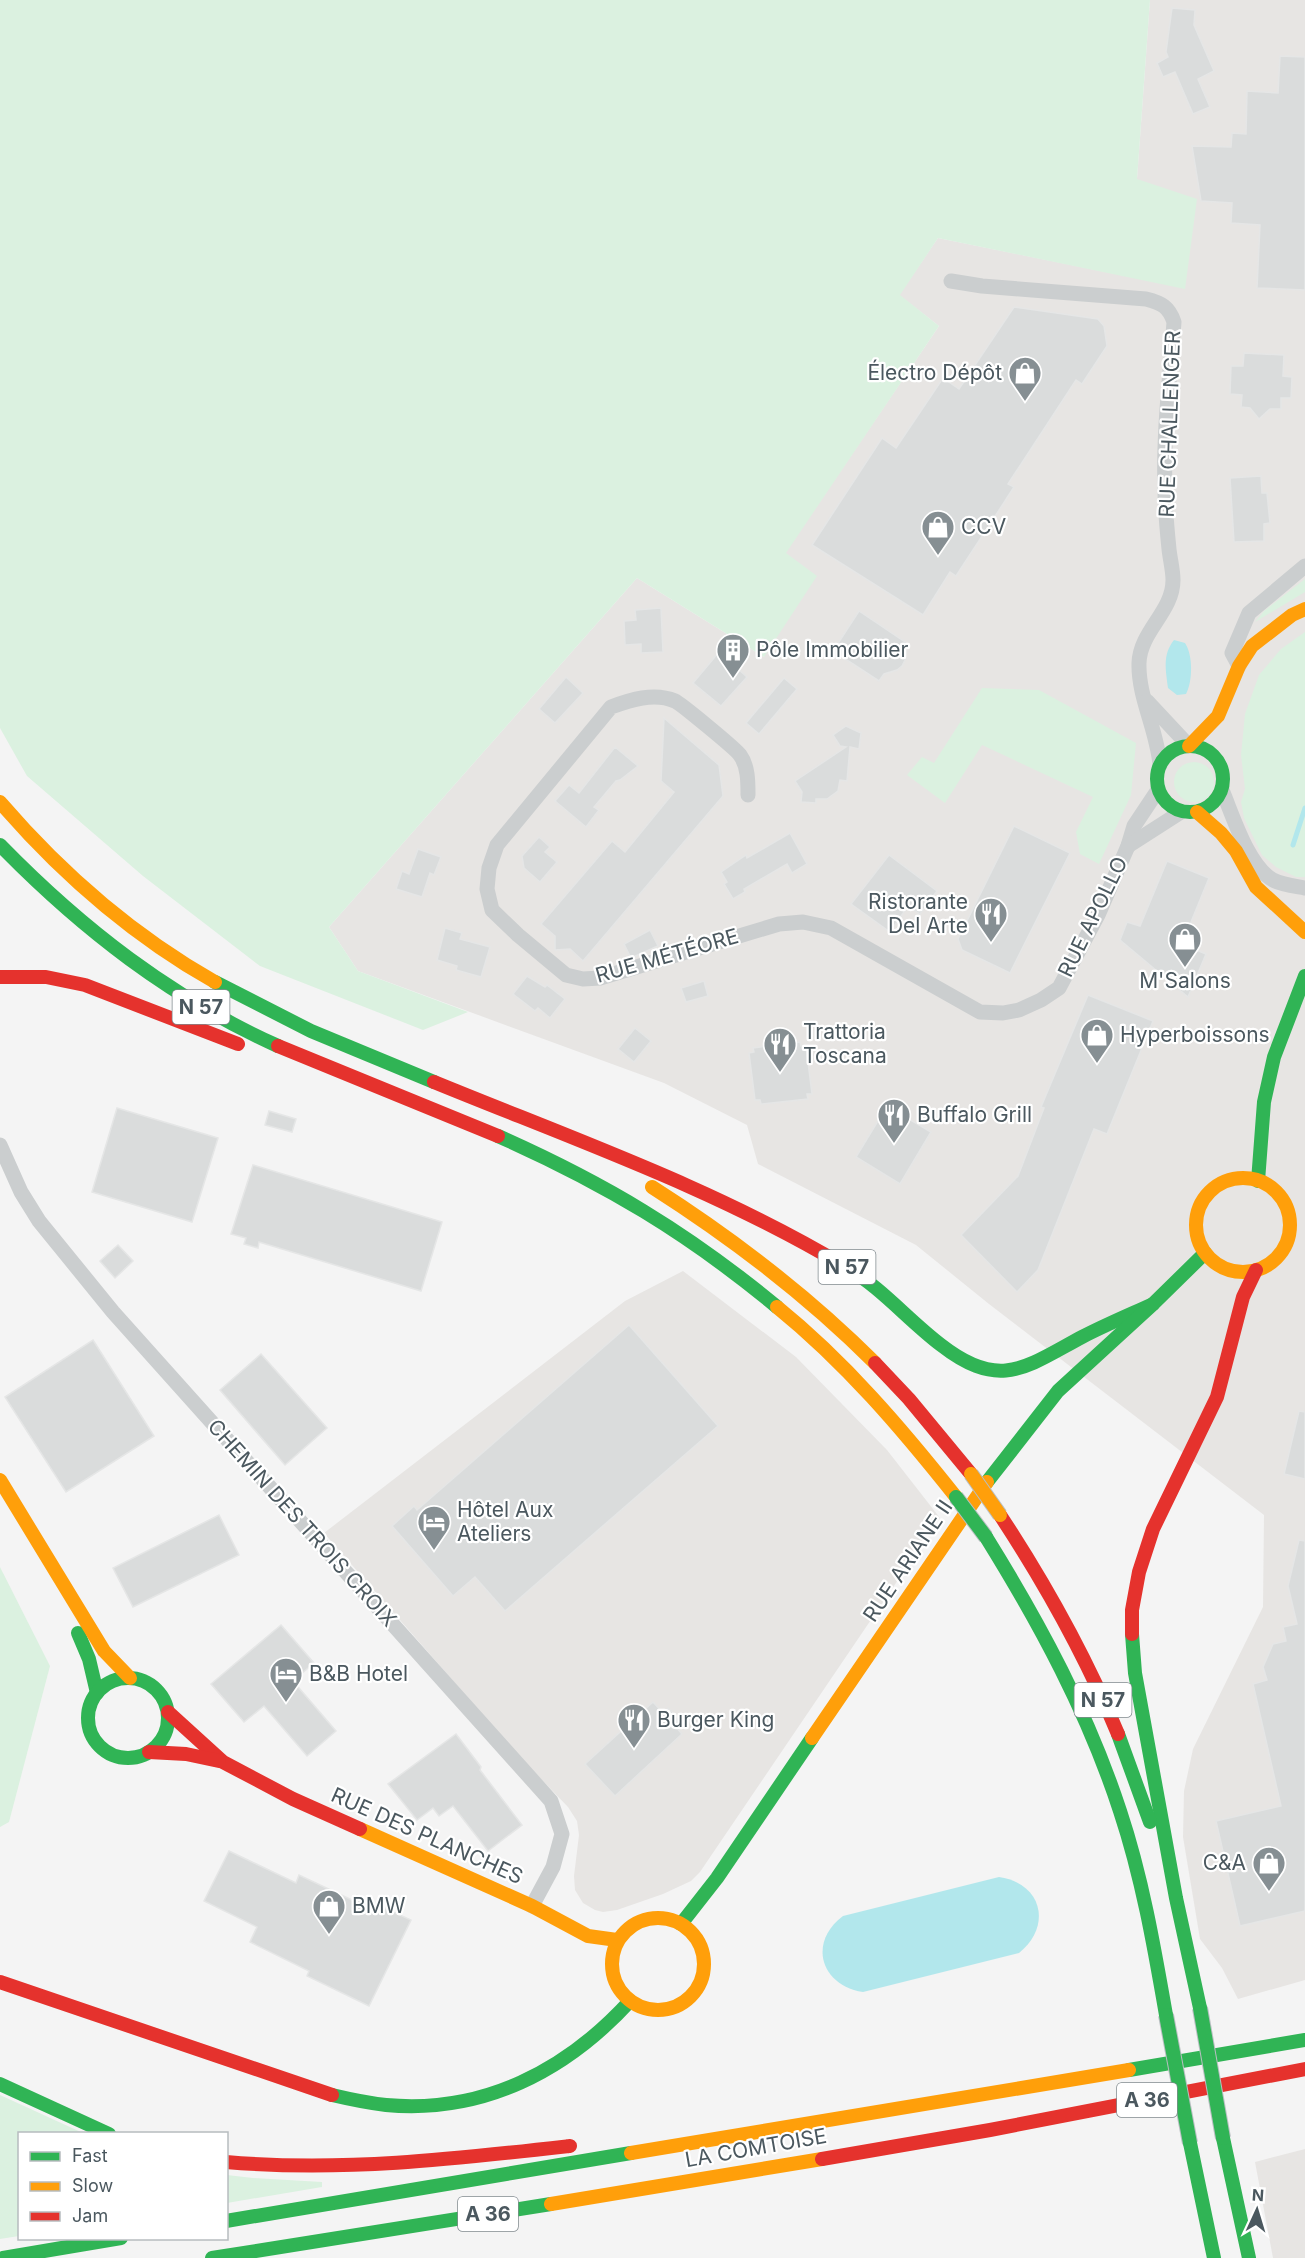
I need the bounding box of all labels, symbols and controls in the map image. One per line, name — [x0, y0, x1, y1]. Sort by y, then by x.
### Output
street label: RUE CHALLENGER — [1154, 330, 1185, 518]
shop icon: Électro Dépôt — [1007, 355, 1043, 402]
place label: Électro Dépôt — [867, 359, 1002, 385]
shop icon: CCV — [920, 509, 956, 556]
place label: CCV — [961, 514, 1006, 539]
building icon: Pôle Immobilier — [715, 632, 751, 679]
place label: Pôle Immobilier — [756, 637, 909, 662]
street label: RUE APOLLO — [1053, 853, 1132, 981]
place label: Ristorante Del Arte — [868, 889, 968, 938]
restaurant icon: Ristorante Del Arte — [973, 896, 1009, 943]
shop icon: M'Salons — [1167, 921, 1203, 968]
street label: RUE MÉTÉORE — [592, 922, 741, 988]
place label: M'Salons — [1139, 968, 1231, 993]
road number: N 57 — [172, 990, 230, 1024]
shop icon: Hyperboissons — [1079, 1017, 1115, 1064]
place label: Trattoria Toscana — [803, 1019, 887, 1068]
place label: Hyperboissons — [1120, 1022, 1270, 1047]
restaurant icon: Trattoria Toscana — [762, 1026, 798, 1073]
restaurant icon: Buffalo Grill — [876, 1097, 912, 1144]
place label: Buffalo Grill — [917, 1102, 1032, 1127]
road number: N 57 — [818, 1250, 876, 1284]
street label: CHEMIN DES TROIS CROIX — [203, 1414, 402, 1631]
street label: RUE ARIANE II — [858, 1495, 957, 1626]
place label: Hôtel Aux Ateliers — [457, 1497, 553, 1546]
hotel icon: Hôtel Aux Ateliers — [416, 1504, 452, 1551]
hotel icon: B&B Hotel — [268, 1656, 304, 1703]
place label: B&B Hotel — [309, 1661, 408, 1686]
road number: N 57 — [1074, 1683, 1132, 1717]
restaurant icon: Burger King — [616, 1702, 652, 1749]
place label: Burger King — [657, 1707, 774, 1732]
street label: RUE DES PLANCHES — [327, 1782, 527, 1889]
shop icon: C&A — [1251, 1845, 1287, 1892]
place label: C&A — [1203, 1850, 1246, 1875]
shop icon: BMW — [311, 1888, 347, 1935]
place label: BMW — [352, 1893, 406, 1918]
road number: A 36 — [1117, 2083, 1177, 2117]
street label: LA COMTOISE — [683, 2123, 829, 2172]
legend — [18, 2132, 228, 2240]
text: Fast — [72, 2145, 108, 2166]
text: Slow — [72, 2175, 113, 2196]
north arrow — [1227, 2180, 1287, 2240]
text: N — [1251, 2185, 1265, 2205]
road number: A 36 — [458, 2197, 518, 2231]
text: Jam — [72, 2205, 108, 2226]

